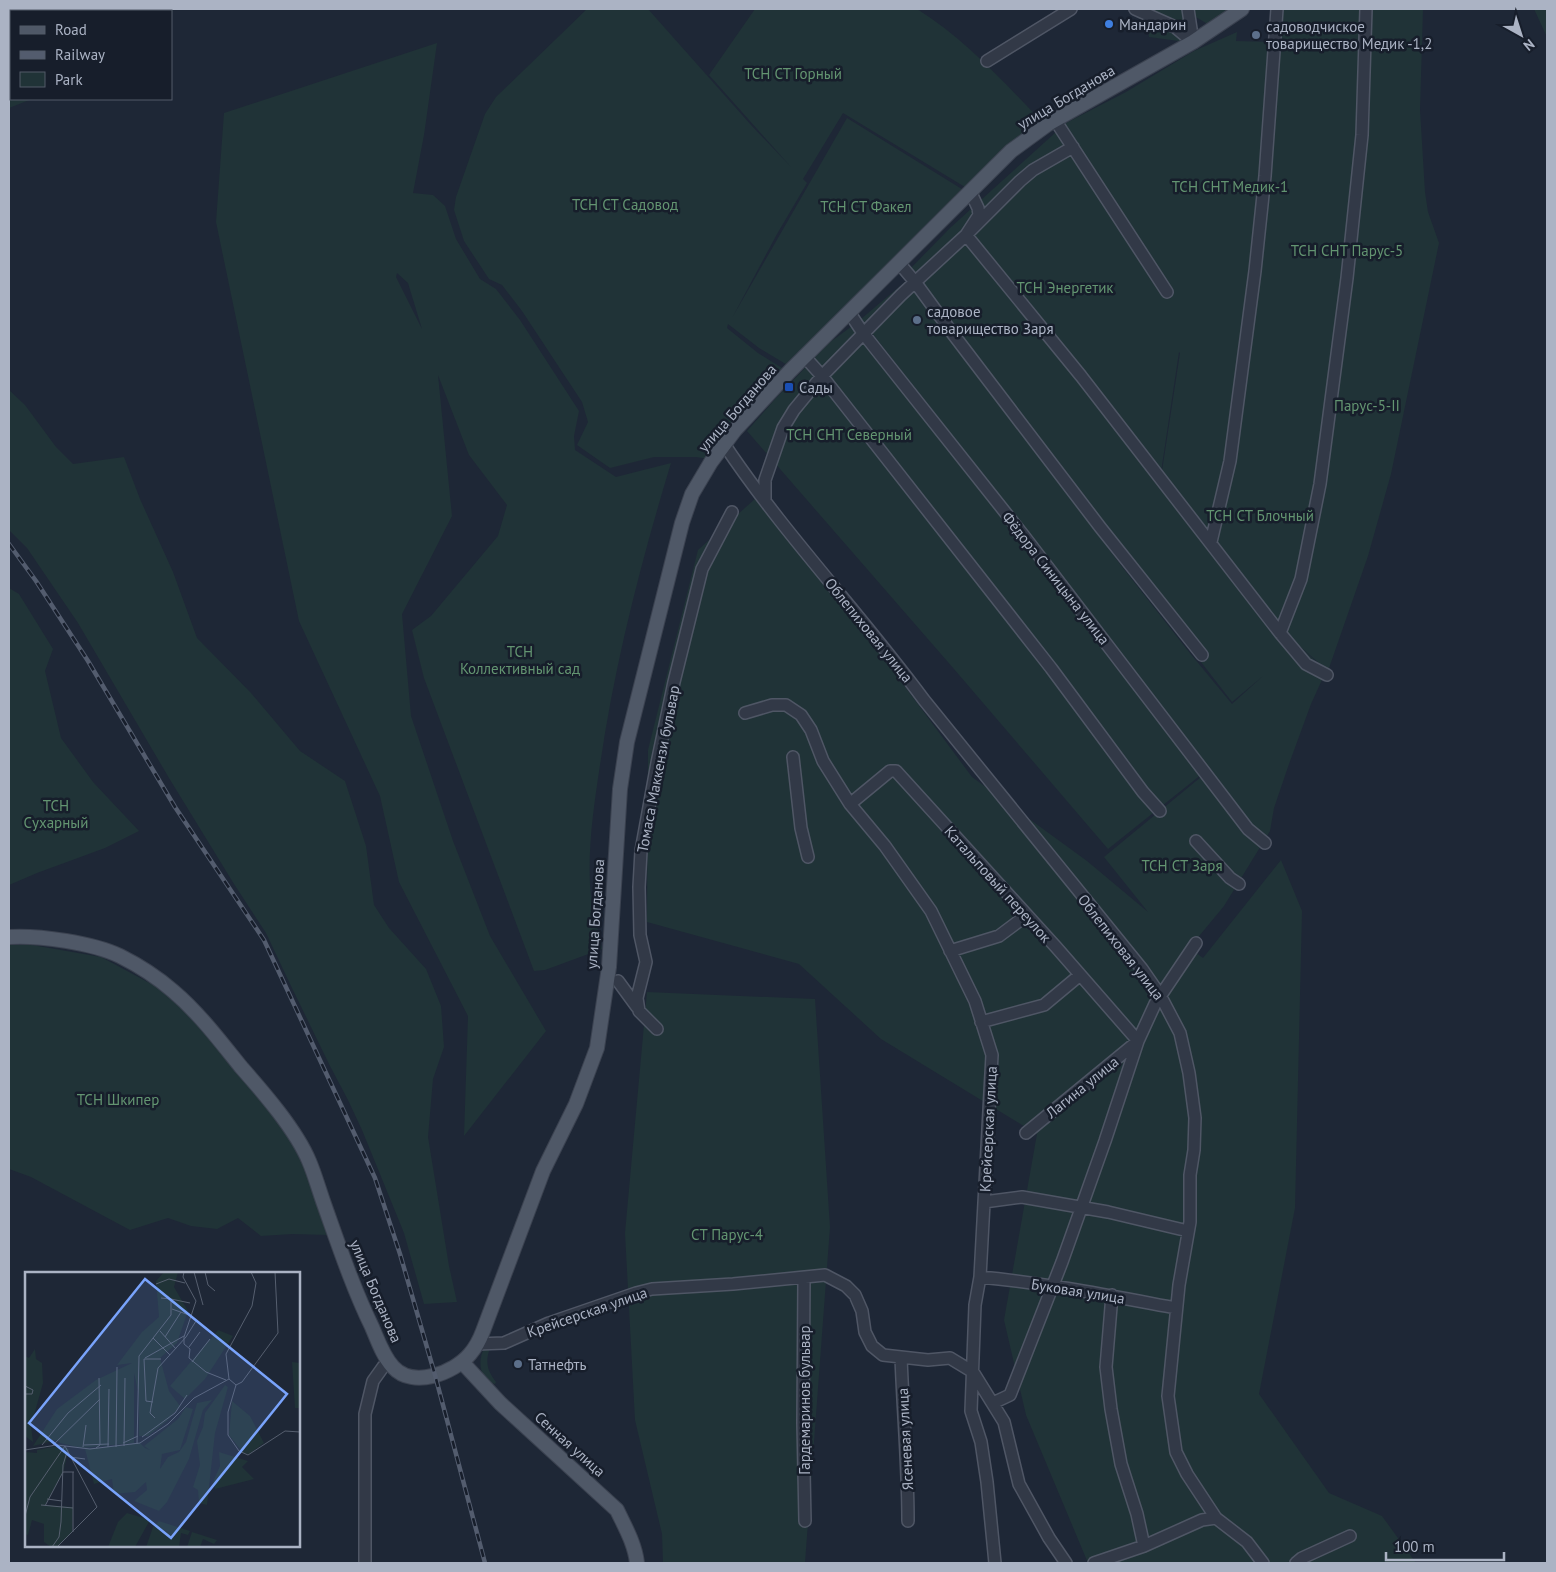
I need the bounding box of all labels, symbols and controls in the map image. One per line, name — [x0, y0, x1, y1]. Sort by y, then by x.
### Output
legend — [10, 10, 172, 100]
north arrow — [1496, 10, 1546, 60]
place label: Мандарин — [1119, 15, 1186, 34]
place label: садоводчиское товарищество Медик -1,2 — [1266, 17, 1432, 53]
marker: Мандарин — [1103, 18, 1115, 30]
text: Road — [55, 20, 87, 39]
marker: садоводчиское товарищество Медик -1,2 — [1250, 29, 1262, 41]
text: N — [1520, 35, 1538, 55]
text: Railway — [55, 45, 105, 64]
street label: улица Богданова — [1014, 60, 1118, 134]
park label: ТСН СТ Горный — [744, 64, 842, 83]
text: Park — [55, 70, 83, 89]
park label: ТСН СНТ Медик-1 — [1172, 177, 1288, 196]
park label: ТСН СТ Садовод — [572, 195, 678, 214]
park label: ТСН СТ Факел — [820, 197, 912, 216]
park label: ТСН СНТ Парус-5 — [1291, 241, 1403, 260]
park label: ТСН Энергетик — [1017, 278, 1114, 297]
place label: садовое товарищество Заря — [927, 302, 1054, 338]
marker: садовое товарищество Заря — [911, 314, 923, 326]
street label: улица Богданова — [694, 360, 780, 456]
place label: Сады — [799, 378, 833, 397]
marker: Сады — [783, 381, 795, 393]
park label: Парус-5-II — [1334, 396, 1400, 415]
park label: ТСН СНТ Северный — [786, 425, 912, 444]
park label: ТСН СТ Блочный — [1206, 506, 1314, 525]
street label: Фёдора Синицына улица — [998, 508, 1114, 648]
street label: Облепиховая улица — [821, 574, 917, 686]
park label: ТСН Коллективный сад — [460, 642, 580, 678]
street label: Томаса Маккензи бульвар — [632, 684, 684, 854]
park label: ТСН Сухарный — [24, 796, 88, 832]
street label: Катальповый переулок — [940, 822, 1056, 947]
park label: ТСН СТ Заря — [1141, 856, 1223, 875]
street label: улица Богданова — [582, 858, 608, 970]
street label: Облепиховая улица — [1074, 890, 1168, 1004]
street label: Лагина улица — [1041, 1052, 1122, 1123]
street label: Крейсерская улица — [975, 1066, 1001, 1192]
park label: ТСН Шкипер — [77, 1090, 159, 1109]
park label: СТ Парус-4 — [691, 1225, 763, 1244]
street label: улица Богданова — [346, 1237, 406, 1345]
inset map — [25, 1272, 300, 1547]
street label: Буковая улица — [1030, 1274, 1126, 1308]
street label: Крейсерская улица — [524, 1283, 650, 1341]
street label: Гардемаринов бульвар — [795, 1325, 814, 1475]
place label: Татнефть — [528, 1355, 587, 1374]
marker: Татнефть — [512, 1358, 524, 1370]
street label: Ясеневая улица — [893, 1387, 917, 1491]
street label: Сенная улица — [531, 1407, 609, 1481]
scale bar — [1386, 1530, 1504, 1562]
text: 100 m — [1394, 1537, 1435, 1556]

